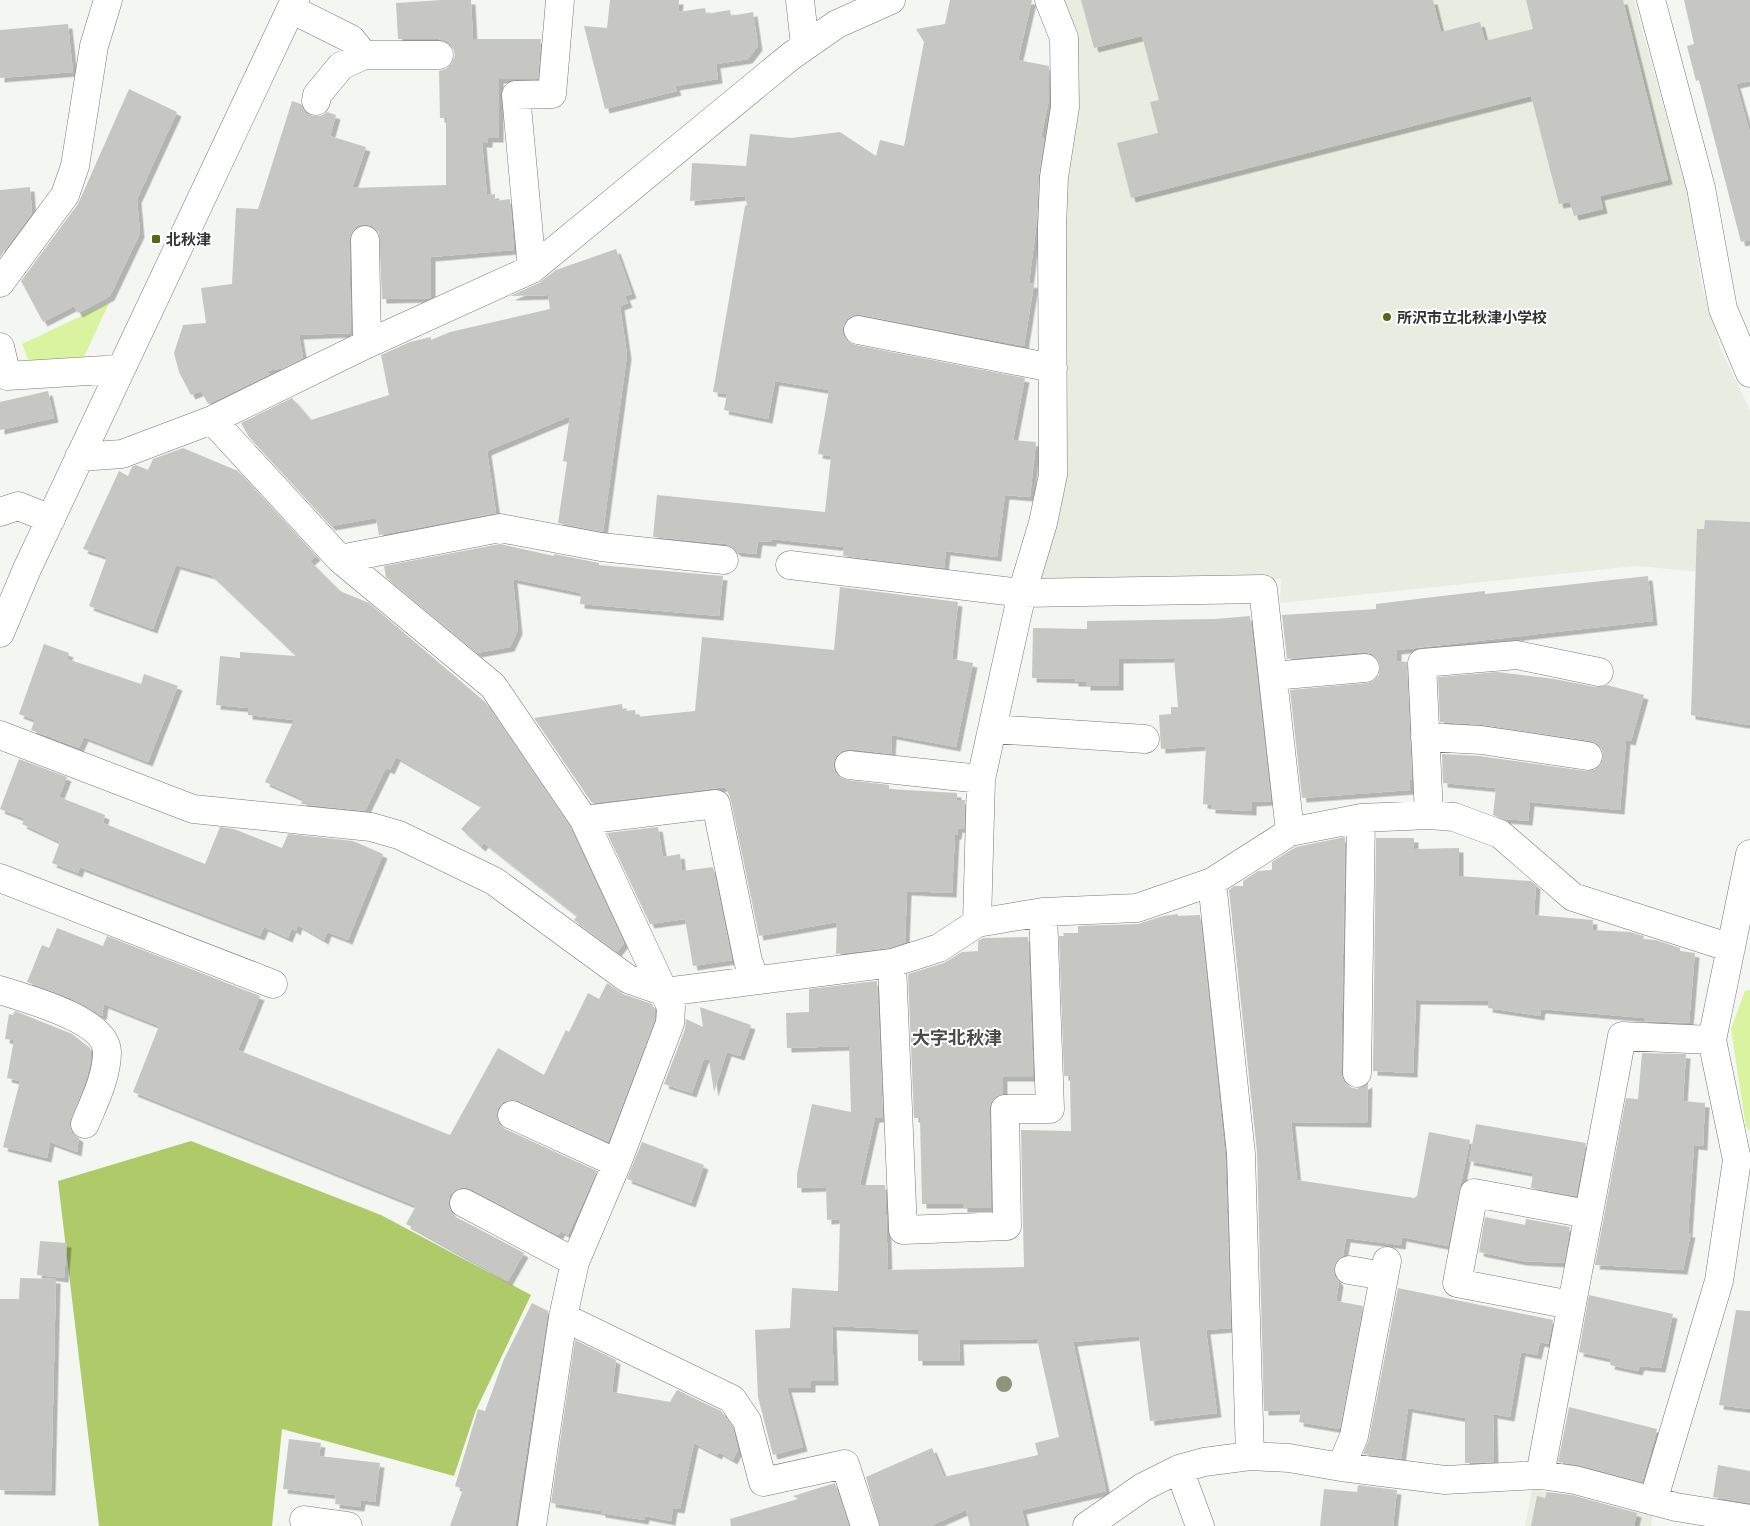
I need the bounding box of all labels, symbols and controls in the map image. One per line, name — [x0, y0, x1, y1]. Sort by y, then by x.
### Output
place label: 北秋津 — [166, 231, 211, 248]
marker: 北秋津 — [150, 233, 162, 245]
place label: 所沢市立北秋津小学校 — [1397, 309, 1547, 326]
marker: 所沢市立北秋津小学校 — [1381, 311, 1393, 323]
district label: 大字北秋津 — [912, 1028, 1002, 1048]

